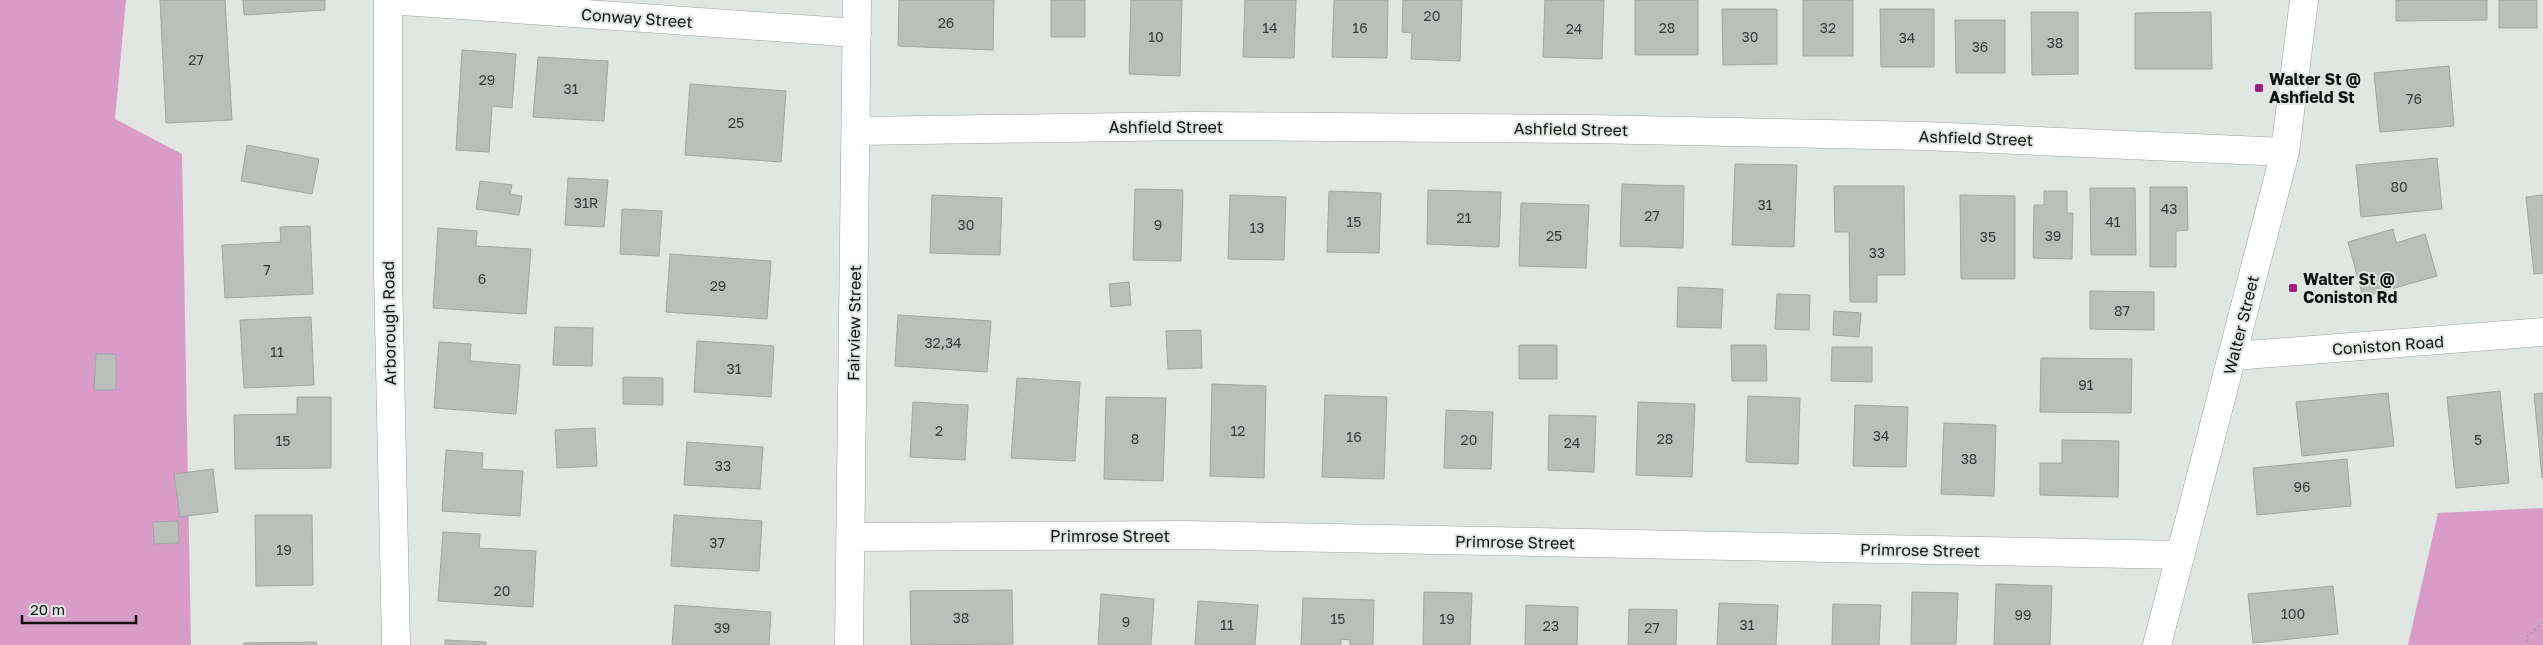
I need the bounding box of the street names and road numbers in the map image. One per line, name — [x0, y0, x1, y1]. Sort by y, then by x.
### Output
street label: Conway Street — [581, 4, 693, 32]
street label: Ashfield Street — [1109, 117, 1223, 137]
street label: Ashfield Street — [1514, 118, 1628, 140]
street label: Ashfield Street — [1918, 126, 2034, 150]
street label: Arborough Road — [378, 261, 400, 385]
street label: Fairview Street — [843, 265, 865, 381]
street label: Walter Street — [2219, 273, 2263, 377]
street label: Coniston Road — [2331, 331, 2445, 359]
street label: Primrose Street — [1050, 526, 1170, 546]
street label: Primrose Street — [1455, 531, 1575, 553]
street label: Primrose Street — [1860, 539, 1980, 561]

